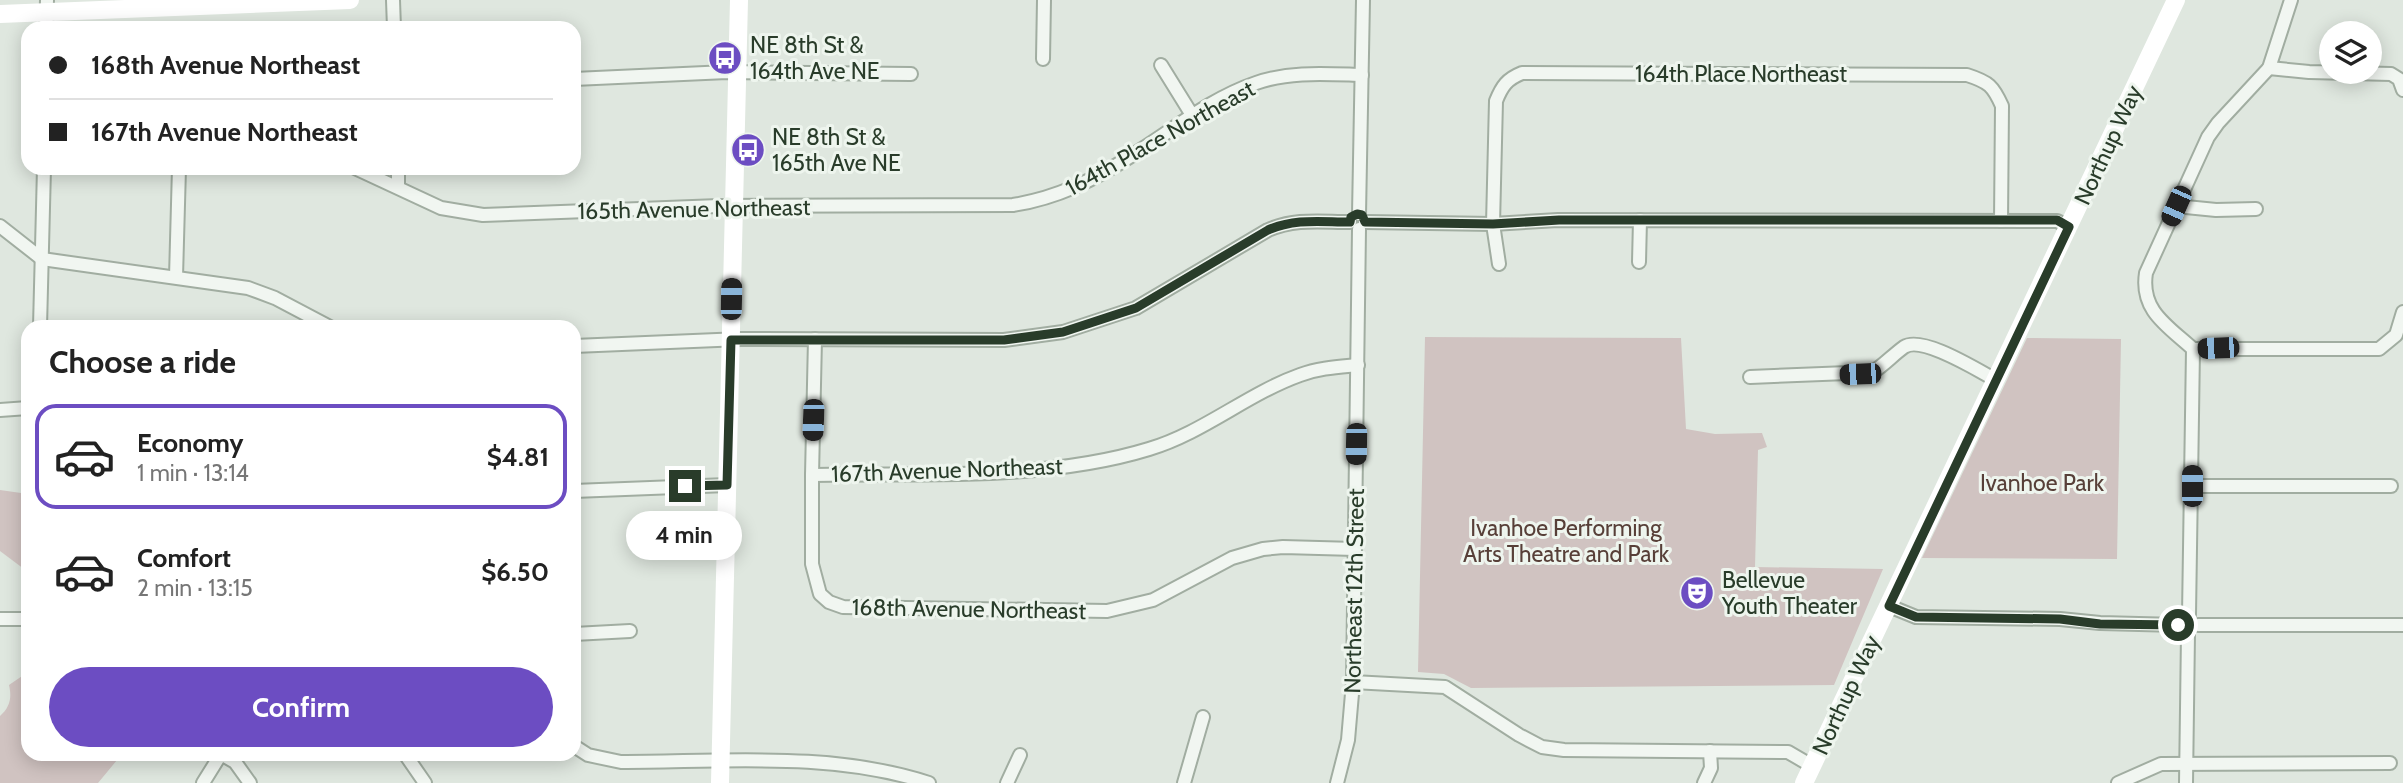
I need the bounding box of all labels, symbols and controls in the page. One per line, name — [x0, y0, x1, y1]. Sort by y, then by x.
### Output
map controls — [2319, 21, 2382, 84]
button: layers — [2319, 21, 2382, 84]
place label: NE 8th St & 164th Ave NE — [750, 31, 880, 85]
bus stop icon: NE 8th St & 164th Ave NE — [706, 39, 744, 77]
text: 168th Avenue Northeast — [91, 49, 360, 81]
street label: 164th Place Northeast — [1635, 60, 1847, 88]
street label: 164th Place Northeast — [1060, 74, 1260, 202]
street label: Northup Way — [2068, 80, 2148, 209]
text: 167th Avenue Northeast — [91, 116, 358, 148]
place label: NE 8th St & 165th Ave NE — [772, 123, 901, 177]
bus stop icon: NE 8th St & 165th Ave NE — [729, 131, 767, 169]
car — [2158, 183, 2195, 229]
street label: 165th Avenue Northeast — [577, 193, 811, 225]
car — [721, 278, 742, 320]
car — [2197, 337, 2240, 359]
text: Choose a ride — [49, 342, 236, 381]
car — [1839, 363, 1882, 385]
car — [802, 399, 825, 441]
car — [1346, 423, 1367, 465]
icon: car — [53, 425, 116, 488]
text: Economy — [137, 427, 243, 459]
text: $4.81 — [487, 441, 549, 473]
street label: 167th Avenue Northeast — [831, 452, 1063, 488]
text: 1 min · 13:14 — [137, 459, 249, 487]
car — [2182, 465, 2203, 507]
park label: Ivanhoe Park — [1980, 469, 2105, 497]
route end — [669, 470, 701, 502]
street label: Northeast 12th Street — [1338, 488, 1370, 694]
callout: 4 min — [627, 510, 743, 560]
park label: Ivanhoe Performing Arts Theatre and Park — [1463, 514, 1670, 568]
text: 4 min — [655, 521, 713, 549]
icon: car — [53, 540, 116, 603]
text: Comfort — [137, 542, 231, 574]
text: $6.50 — [481, 556, 549, 588]
place label: Bellevue Youth Theater — [1721, 566, 1858, 620]
text: 2 min · 13:15 — [137, 574, 253, 602]
theatre icon: Bellevue Youth Theater — [1678, 574, 1716, 612]
street label: 168th Avenue Northeast — [852, 593, 1087, 625]
route start — [2162, 609, 2194, 641]
street label: Northup Way — [1806, 630, 1886, 759]
button: Confirm — [49, 667, 553, 747]

